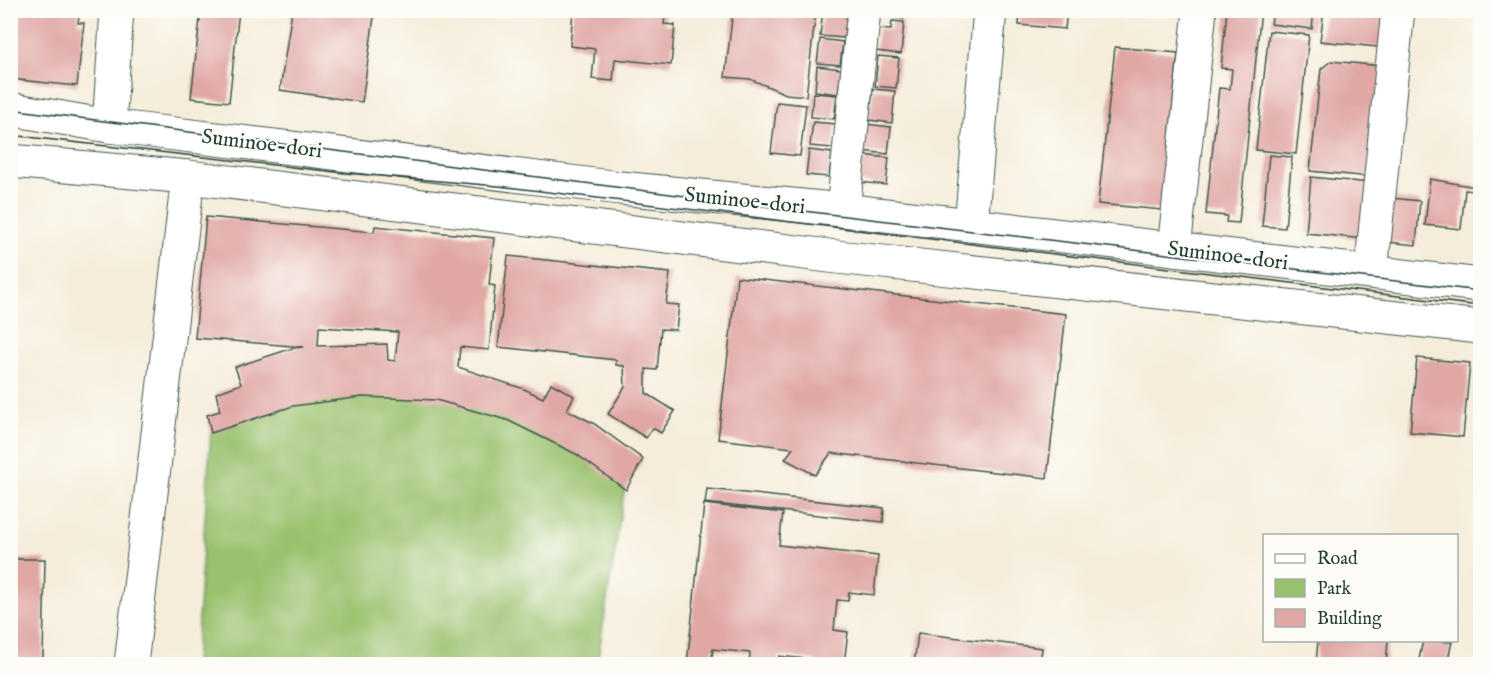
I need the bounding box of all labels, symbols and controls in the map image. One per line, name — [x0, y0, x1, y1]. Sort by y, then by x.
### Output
street label: Suminoe-dori — [200, 124, 324, 165]
street label: Suminoe-dori — [683, 182, 807, 221]
street label: Suminoe-dori — [1166, 236, 1290, 277]
legend — [1263, 534, 1458, 642]
text: Road — [1317, 548, 1358, 571]
text: Park — [1317, 578, 1352, 601]
text: Building — [1317, 608, 1382, 631]

